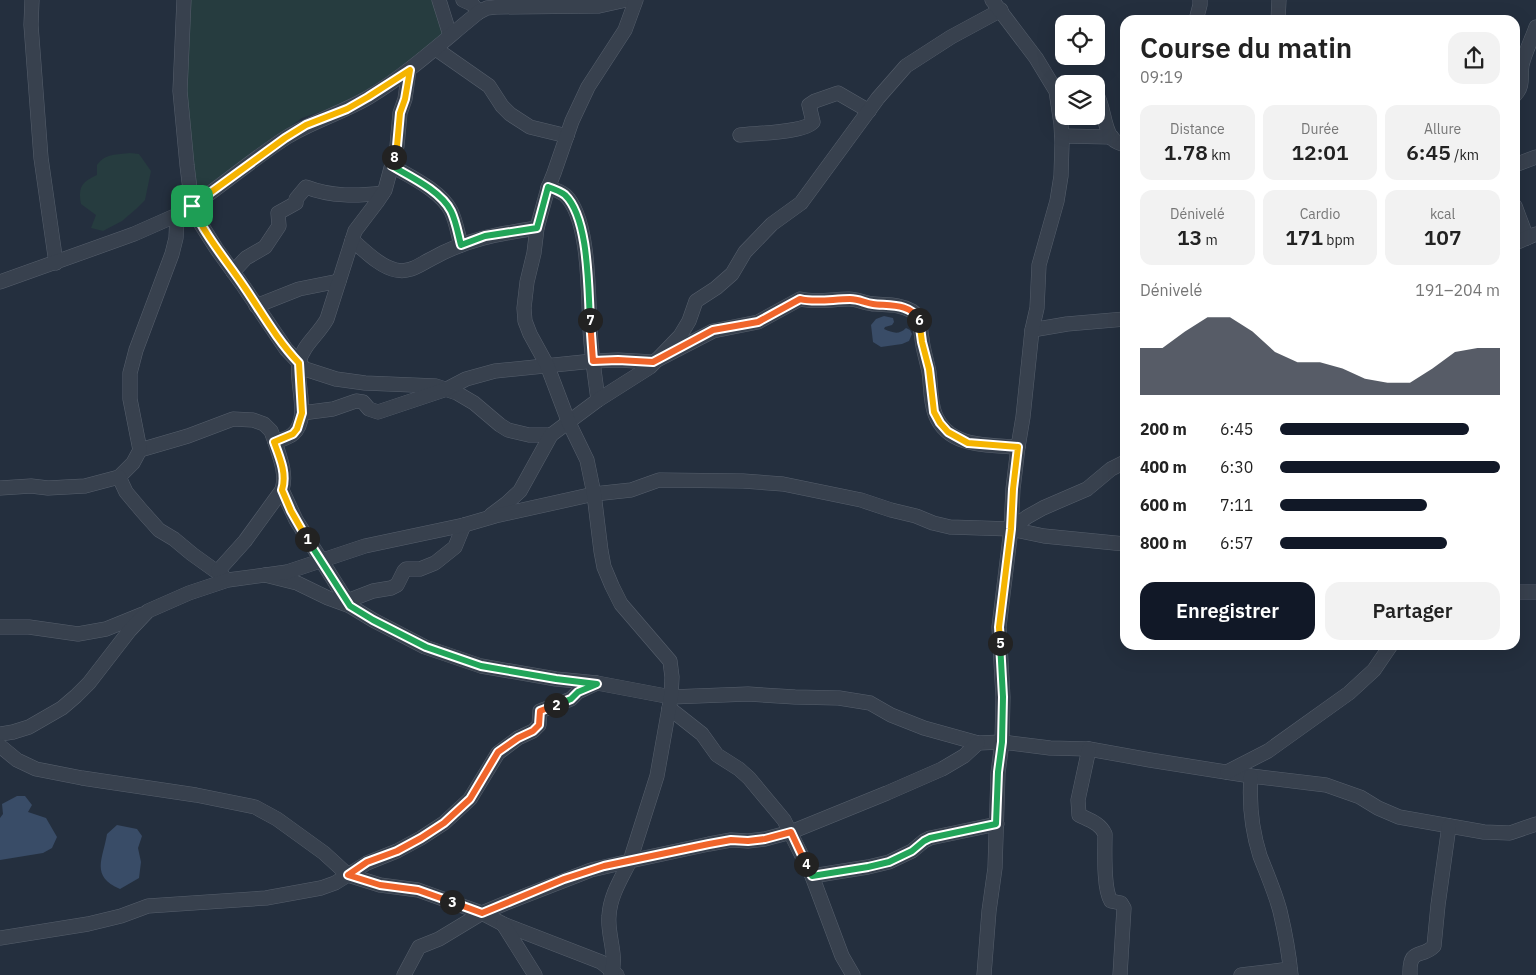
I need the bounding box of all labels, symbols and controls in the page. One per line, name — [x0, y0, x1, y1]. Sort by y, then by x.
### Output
map controls — [1055, 15, 1105, 125]
button: locate — [1055, 15, 1105, 65]
text: Course du matin — [1140, 29, 1352, 66]
button: share — [1448, 32, 1500, 84]
text: 09:19 — [1140, 67, 1183, 87]
button: layers — [1055, 75, 1105, 125]
text: Distance — [1170, 120, 1225, 138]
text: Durée — [1301, 120, 1339, 138]
text: Allure — [1424, 120, 1461, 138]
text: 1.78 — [1164, 138, 1208, 166]
text: 12:01 — [1291, 138, 1349, 166]
text: 6:45 — [1406, 138, 1451, 166]
pin: 8 — [382, 144, 406, 170]
text: km — [1208, 146, 1231, 164]
text: /km — [1451, 146, 1479, 164]
text: 8 — [390, 148, 399, 166]
pin — [171, 185, 213, 227]
icon: arrive — [178, 192, 206, 220]
text: Dénivelé — [1170, 205, 1225, 223]
text: Cardio — [1300, 205, 1340, 223]
text: kcal — [1430, 205, 1455, 223]
text: 13 — [1177, 223, 1202, 251]
text: 171 — [1285, 223, 1323, 251]
text: 107 — [1424, 223, 1462, 251]
text: m — [1202, 231, 1218, 249]
text: bpm — [1323, 231, 1355, 249]
text: Dénivelé — [1140, 280, 1202, 300]
text: 191–204 m — [1415, 280, 1500, 300]
pin: 7 — [578, 308, 602, 332]
pin: 6 — [906, 308, 932, 332]
text: 7 — [586, 311, 595, 329]
text: 6 — [915, 311, 924, 329]
text: 200 m — [1140, 419, 1187, 439]
text: 6:45 — [1220, 419, 1253, 439]
text: 400 m — [1140, 457, 1187, 477]
text: 6:30 — [1220, 457, 1253, 477]
text: 600 m — [1140, 495, 1187, 515]
text: 7:11 — [1220, 495, 1253, 515]
pin: 1 — [294, 526, 320, 552]
text: 1 — [303, 530, 312, 548]
text: 800 m — [1140, 533, 1187, 553]
text: 6:57 — [1220, 533, 1253, 553]
button: Enregistrer — [1140, 582, 1315, 640]
button: Partager — [1325, 582, 1500, 640]
pin: 5 — [988, 630, 1012, 656]
text: 5 — [996, 634, 1005, 652]
pin: 2 — [544, 692, 568, 718]
text: 2 — [552, 696, 561, 714]
pin: 4 — [794, 852, 818, 876]
text: 4 — [802, 855, 811, 873]
pin: 3 — [440, 890, 464, 914]
text: 3 — [448, 893, 457, 911]

